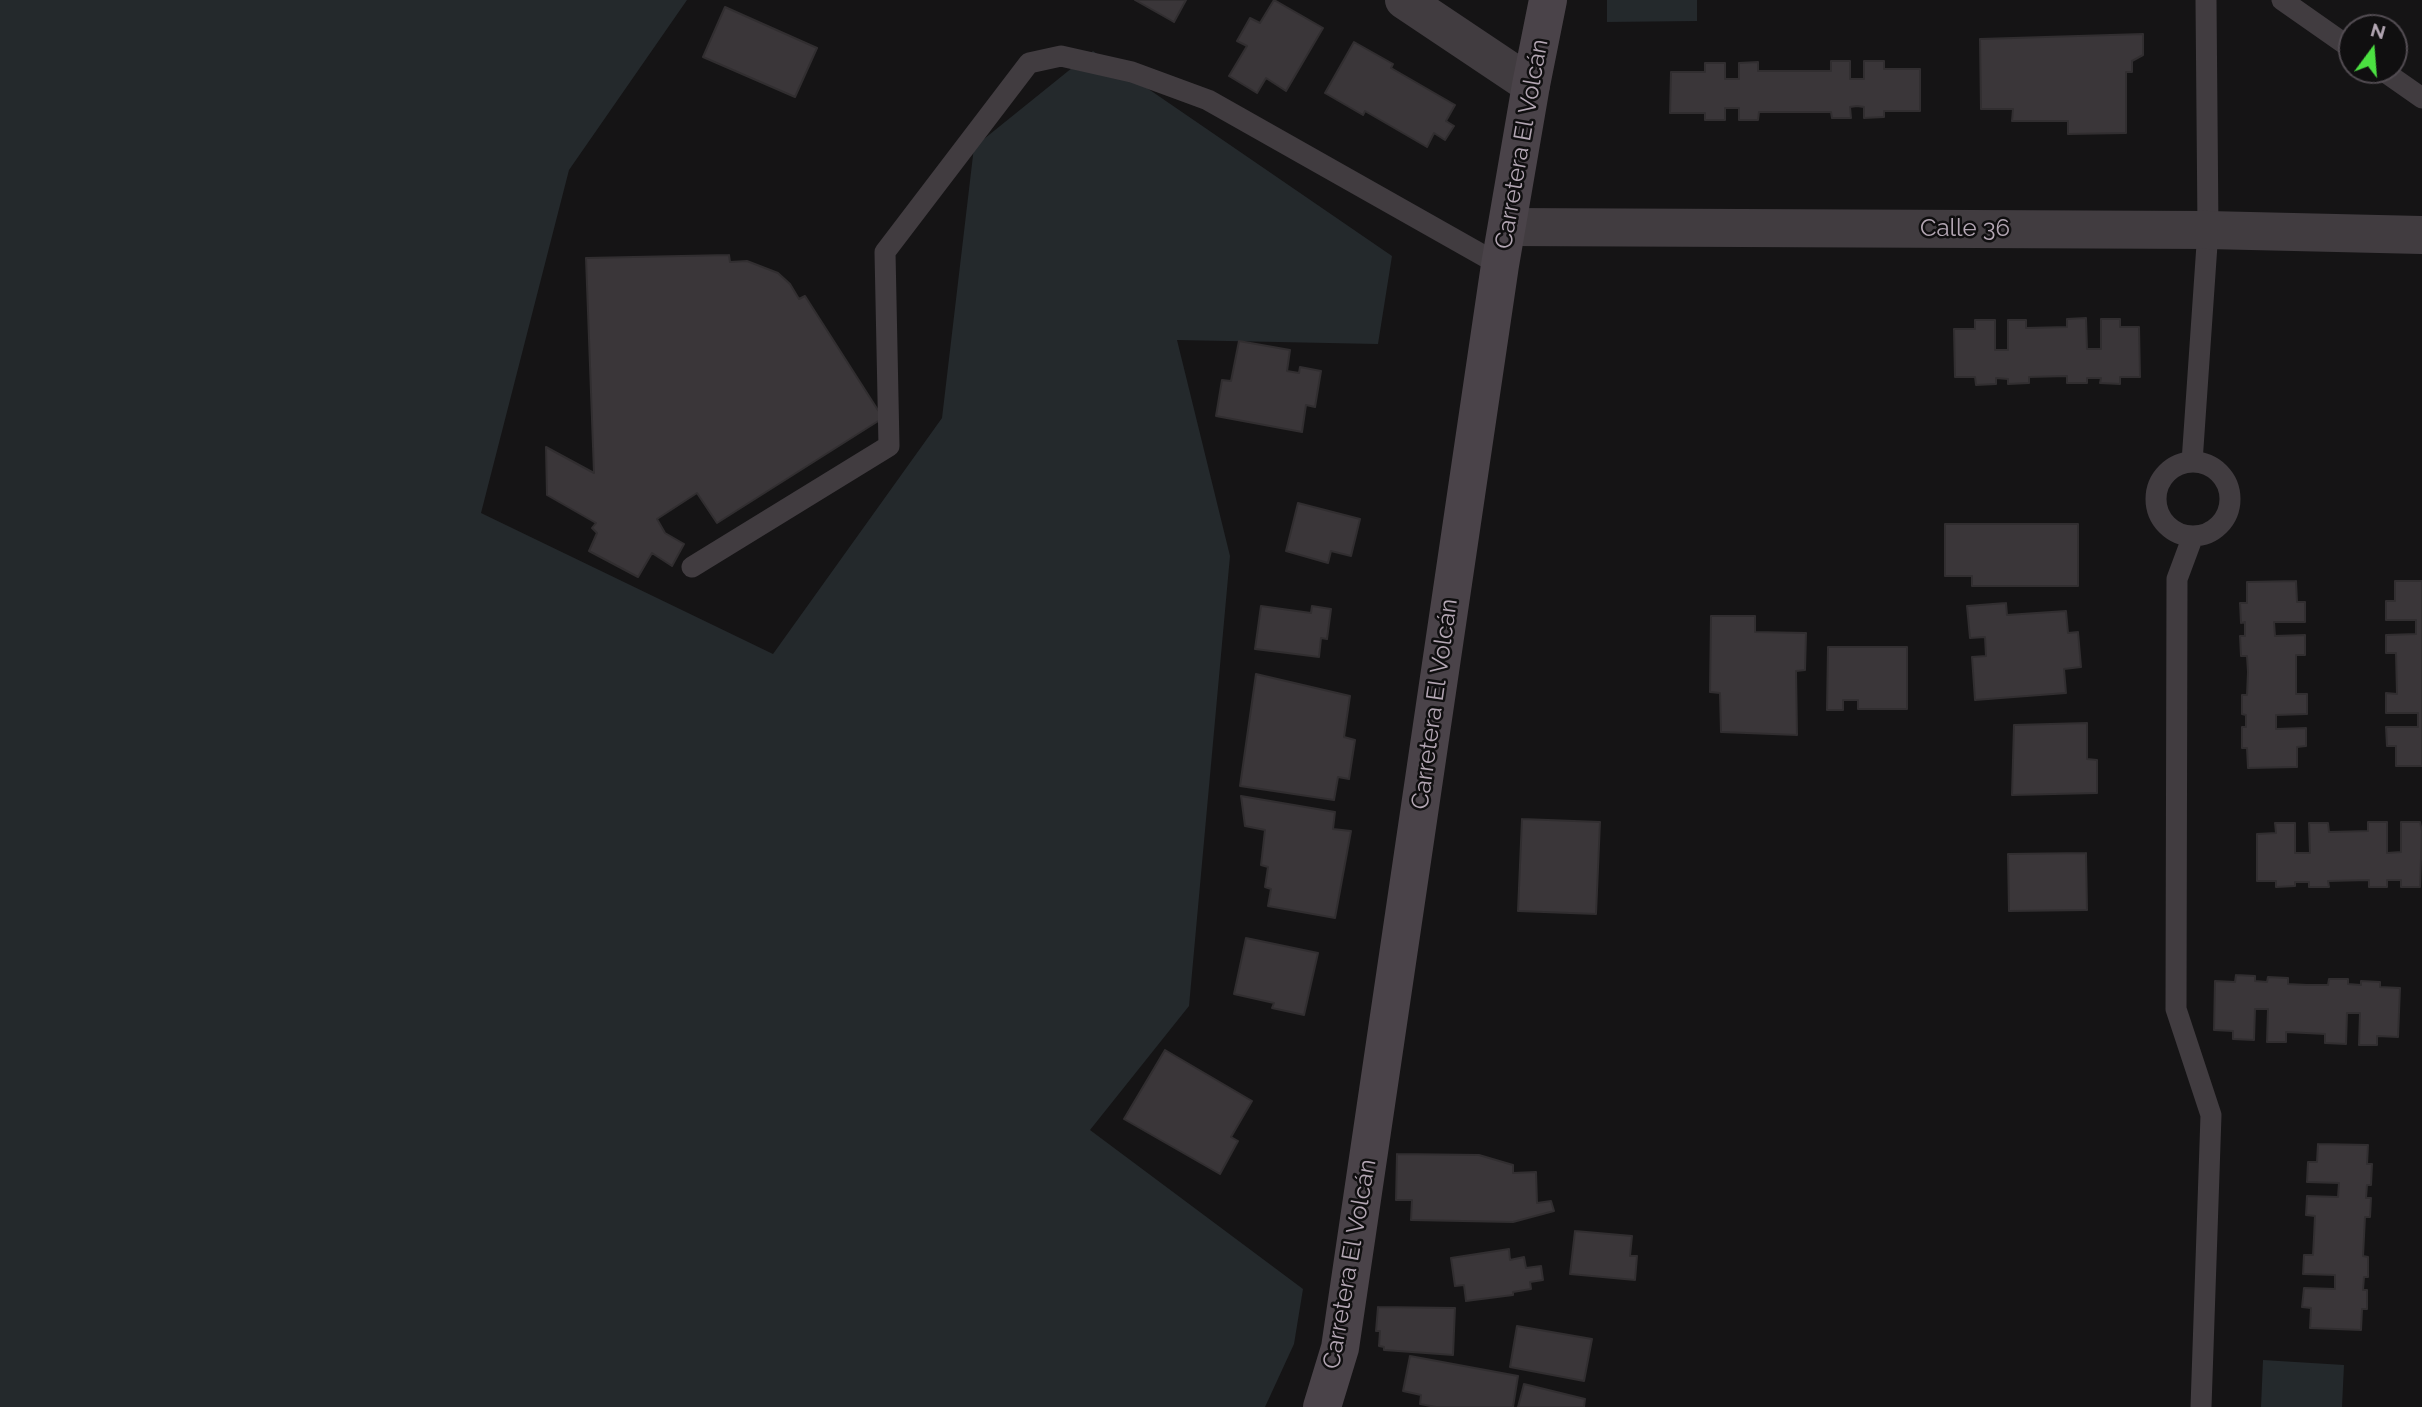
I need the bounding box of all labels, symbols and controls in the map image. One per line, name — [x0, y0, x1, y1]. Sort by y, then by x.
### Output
north arrow — [2338, 14, 2408, 84]
text: N — [2368, 18, 2388, 43]
street label: Carretera El Volcán — [1489, 37, 1555, 251]
street label: Calle 36 — [1920, 215, 2010, 243]
street label: Carretera El Volcán — [1406, 597, 1464, 811]
street label: Carretera El Volcán — [1317, 1157, 1383, 1371]

